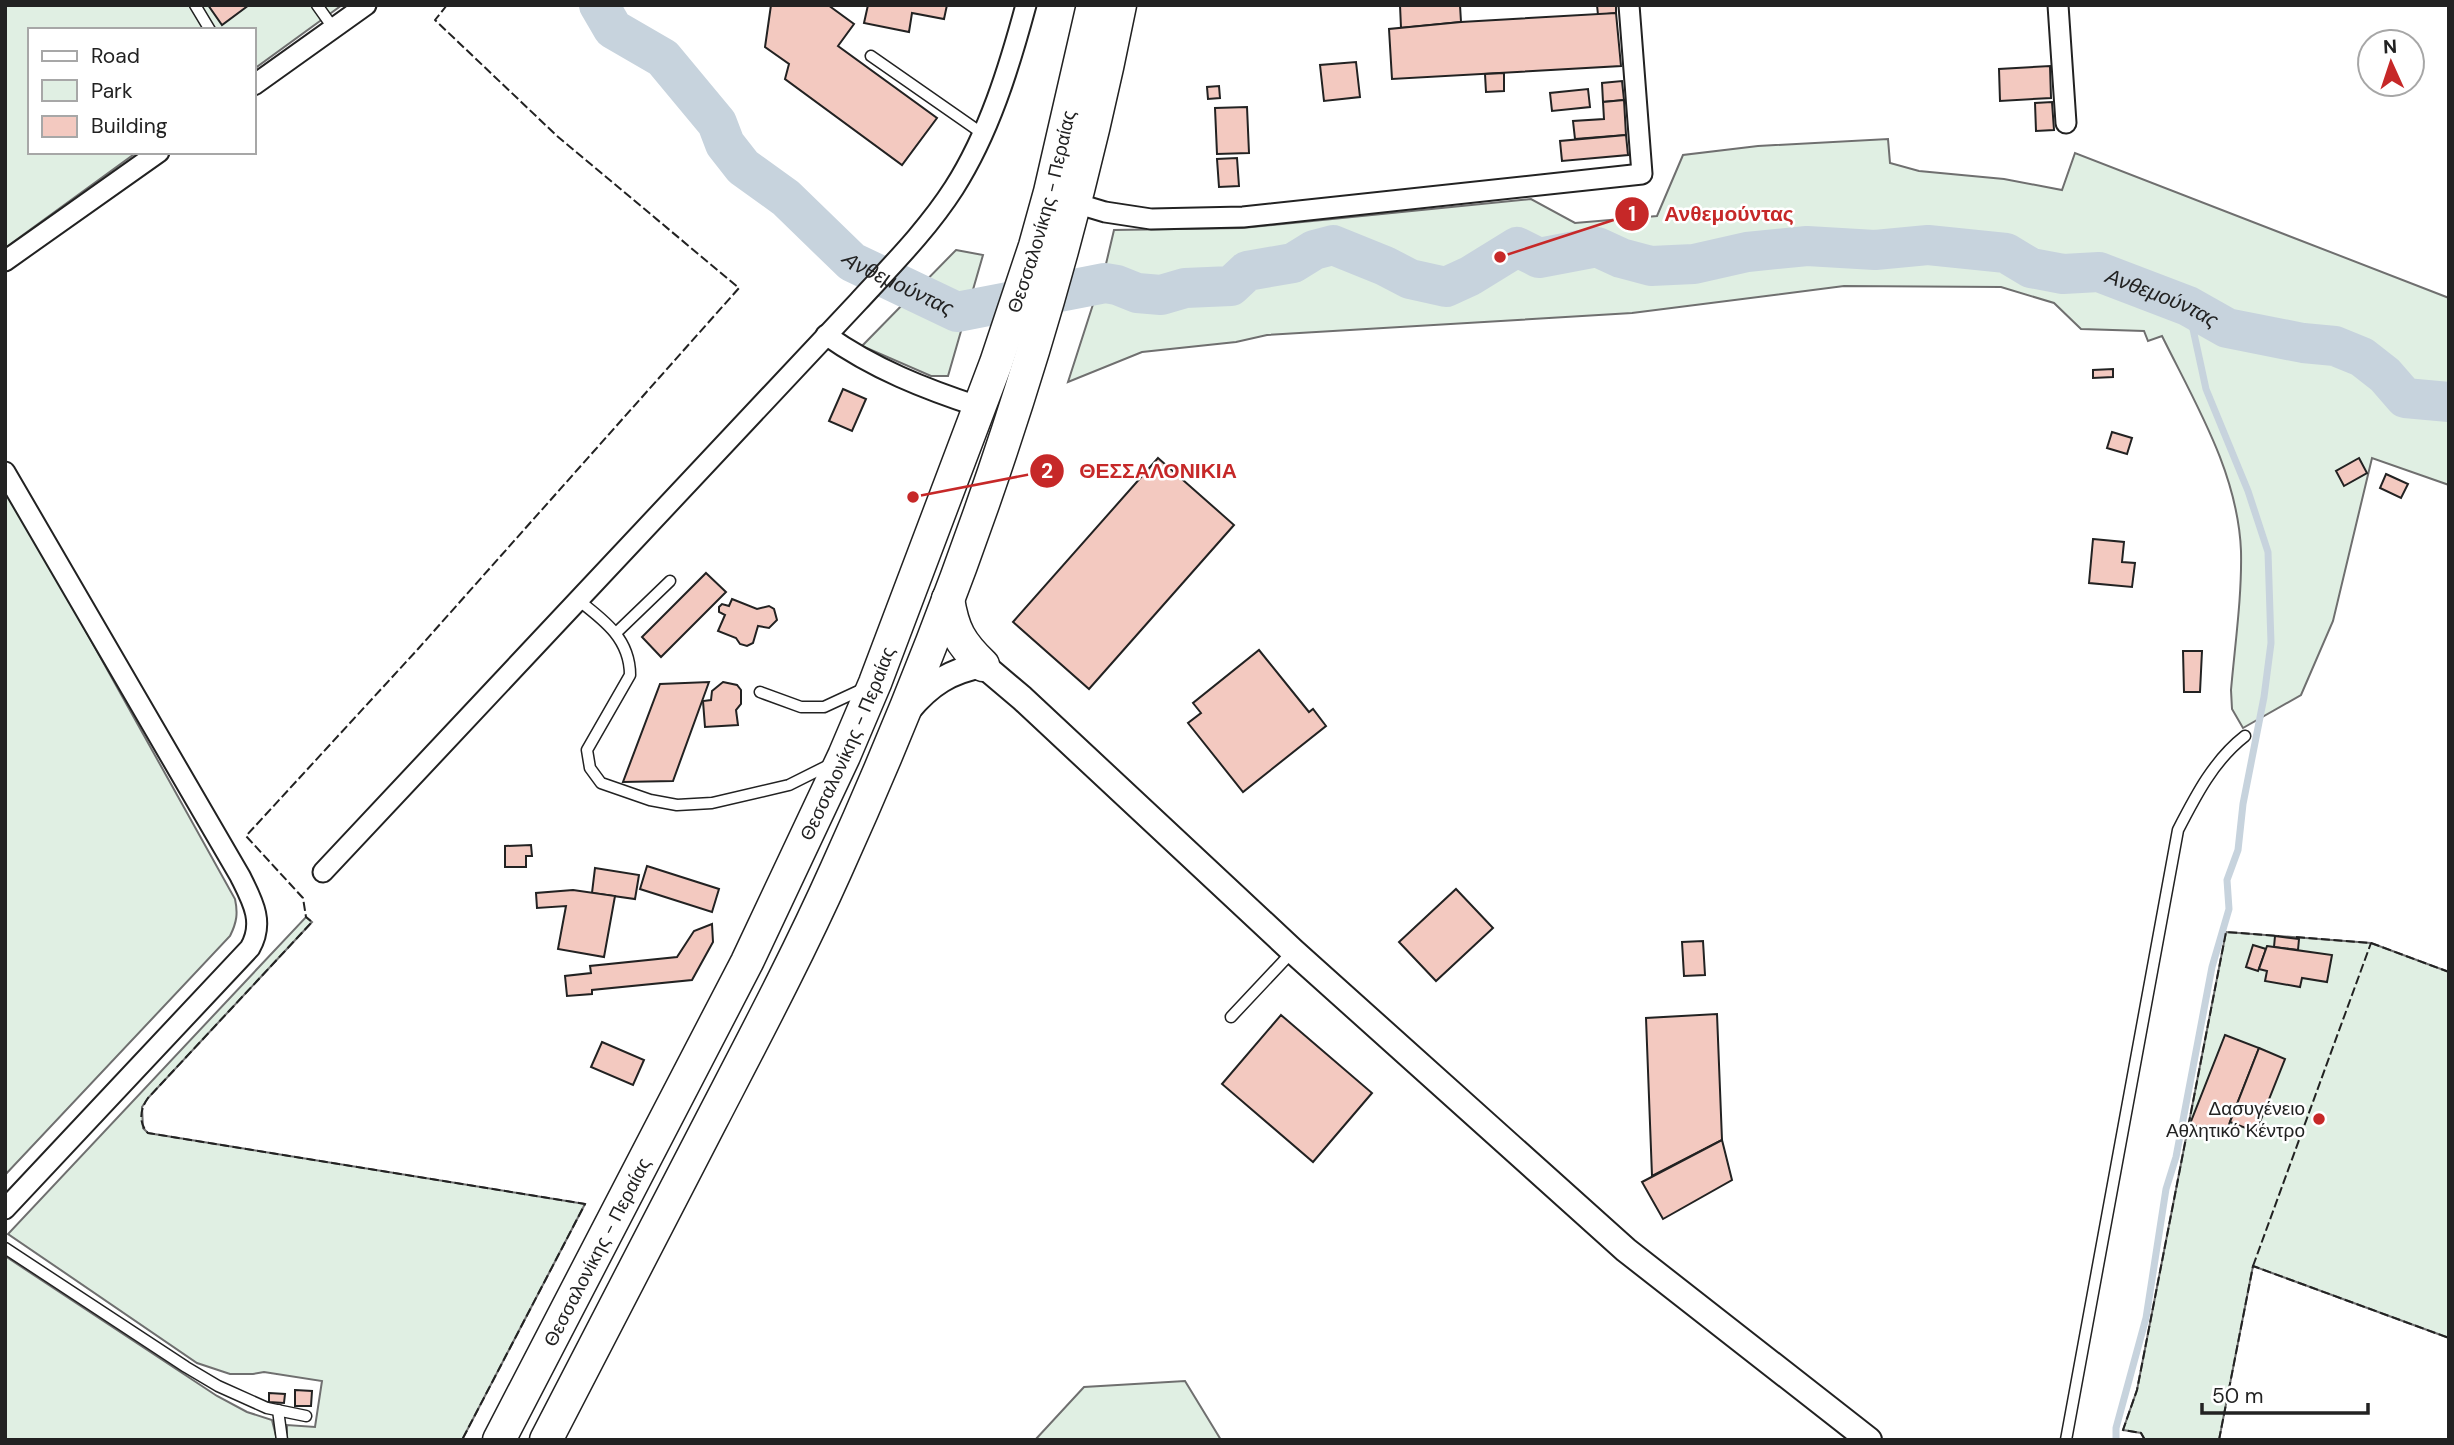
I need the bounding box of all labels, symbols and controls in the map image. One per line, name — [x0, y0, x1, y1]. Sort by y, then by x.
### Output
legend — [28, 28, 256, 154]
north arrow — [2356, 28, 2426, 98]
text: N — [2383, 34, 2398, 59]
text: Road — [91, 42, 140, 70]
text: Park — [91, 77, 133, 105]
street label: Θεσσαλονίκης - Περαίας — [1002, 108, 1081, 316]
text: Building — [91, 112, 168, 140]
callout: Ανθεμούντας — [1615, 193, 1807, 235]
text: 1 — [1628, 200, 1636, 228]
text: Ανθεμούντας — [1664, 200, 1794, 228]
water label: Ανθεμούντας — [835, 245, 959, 323]
water label: Ανθεμούντας — [2100, 261, 2224, 335]
callout: ΘΕΣΣΑΛΟΝΙΚΙΑ — [1030, 450, 1250, 492]
text: 2 — [1041, 457, 1053, 485]
text: ΘΕΣΣΑΛΟΝΙΚΙΑ — [1079, 457, 1237, 485]
street label: Θεσσαλονίκης - Περαίας — [794, 643, 901, 845]
place label: Δασυγένειο Αθλητικό Κέντρο — [2166, 1096, 2305, 1143]
marker: Δασυγένειο Αθλητικό Κέντρο — [2311, 1111, 2327, 1127]
street label: Θεσσαλονίκης - Περαίας — [538, 1153, 656, 1351]
scale bar — [2202, 1372, 2368, 1416]
text: 50 m — [2212, 1382, 2263, 1410]

